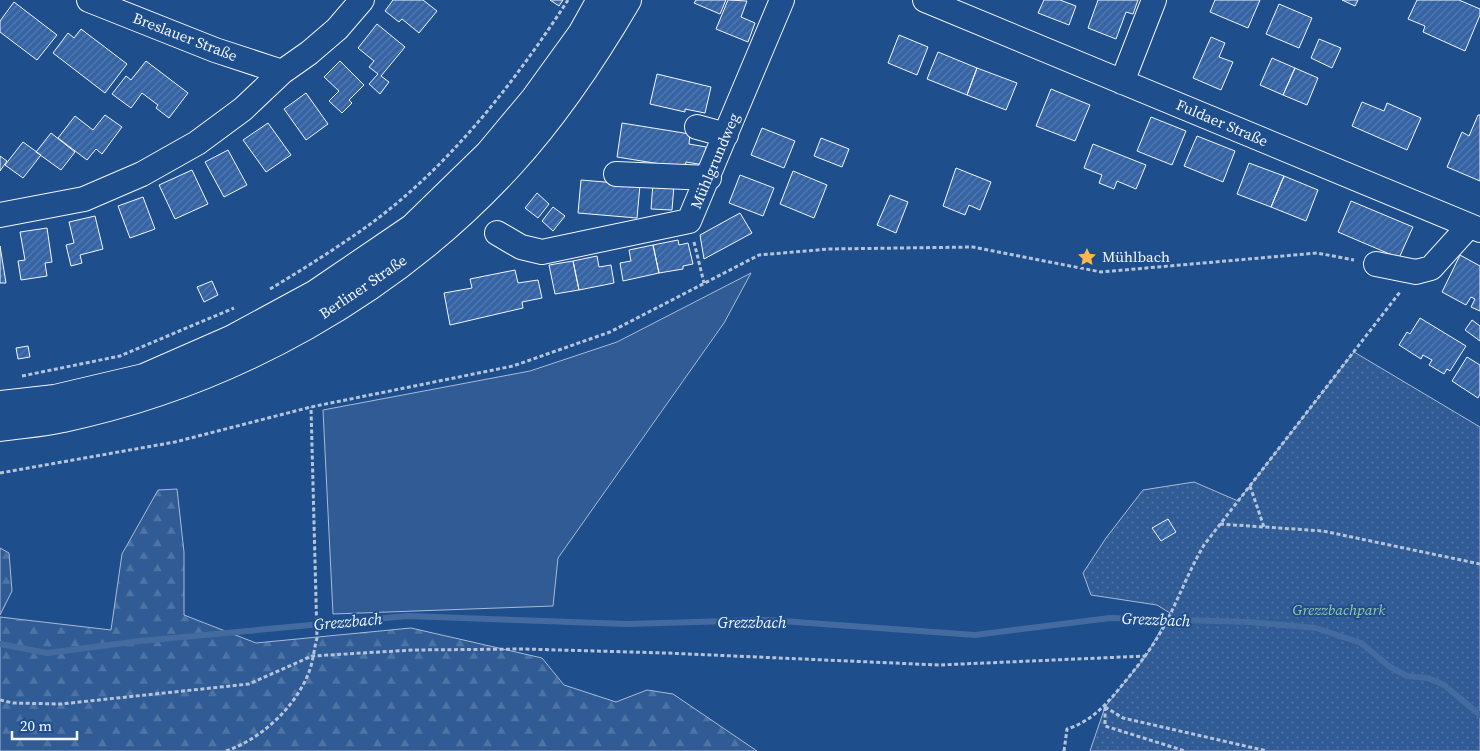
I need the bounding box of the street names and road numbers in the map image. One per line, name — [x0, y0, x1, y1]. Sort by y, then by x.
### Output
street label: Breslauer Straße — [130, 7, 241, 66]
street label: Fuldaer Straße — [1173, 94, 1272, 151]
street label: Mühlgrundweg — [685, 109, 744, 212]
street label: Berliner Straße — [315, 249, 411, 324]

